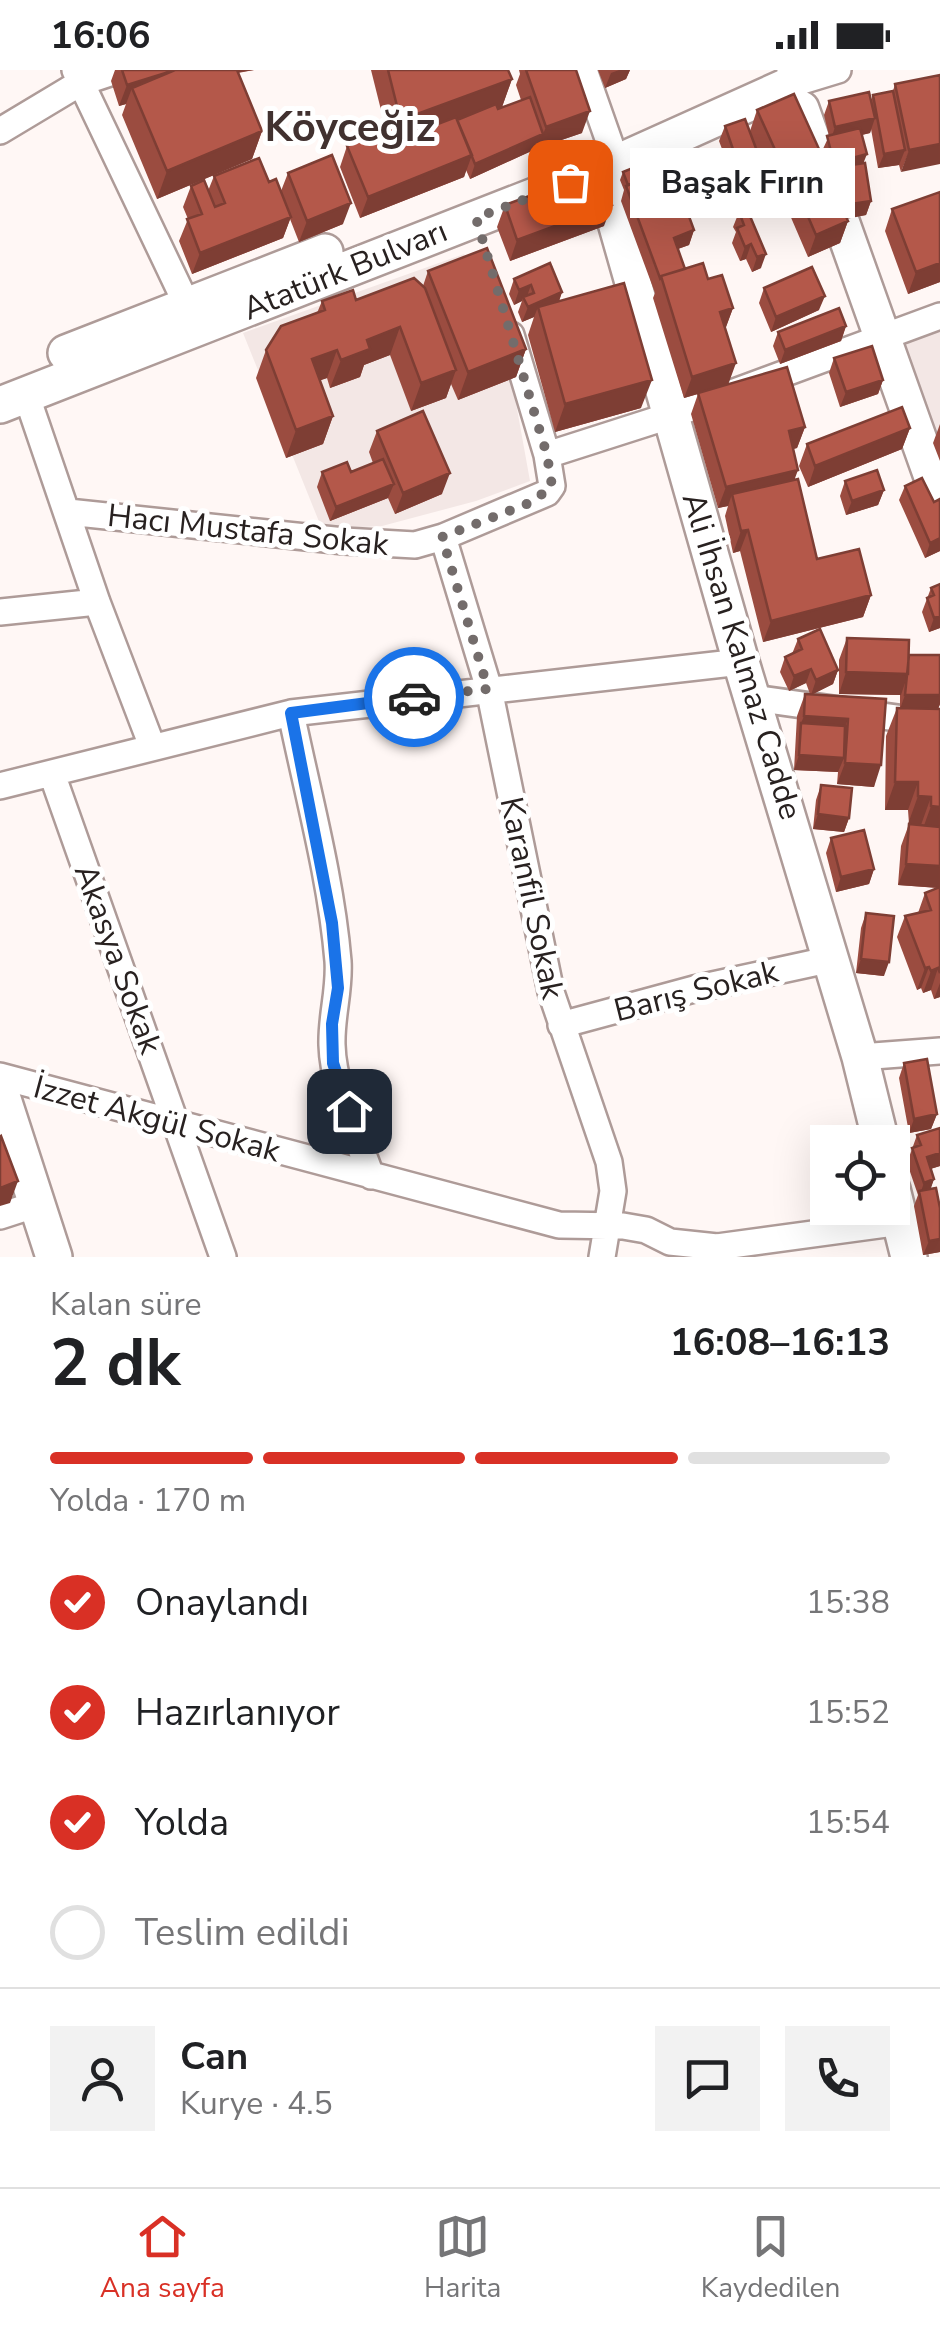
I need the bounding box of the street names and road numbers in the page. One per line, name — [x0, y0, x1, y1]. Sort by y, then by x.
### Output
street label: Atatürk Bulvarı — [237, 209, 453, 331]
street label: Ali İhsan Kalmaz Cadde — [672, 487, 812, 825]
street label: Hacı Mustafa Sokak — [105, 494, 392, 566]
street label: Karanfil Sokak — [490, 793, 575, 1004]
street label: Akasya Sokak — [64, 858, 173, 1061]
street label: Barış Sokak — [610, 950, 783, 1032]
street label: İzzet Akgül Sokak — [29, 1065, 286, 1173]

